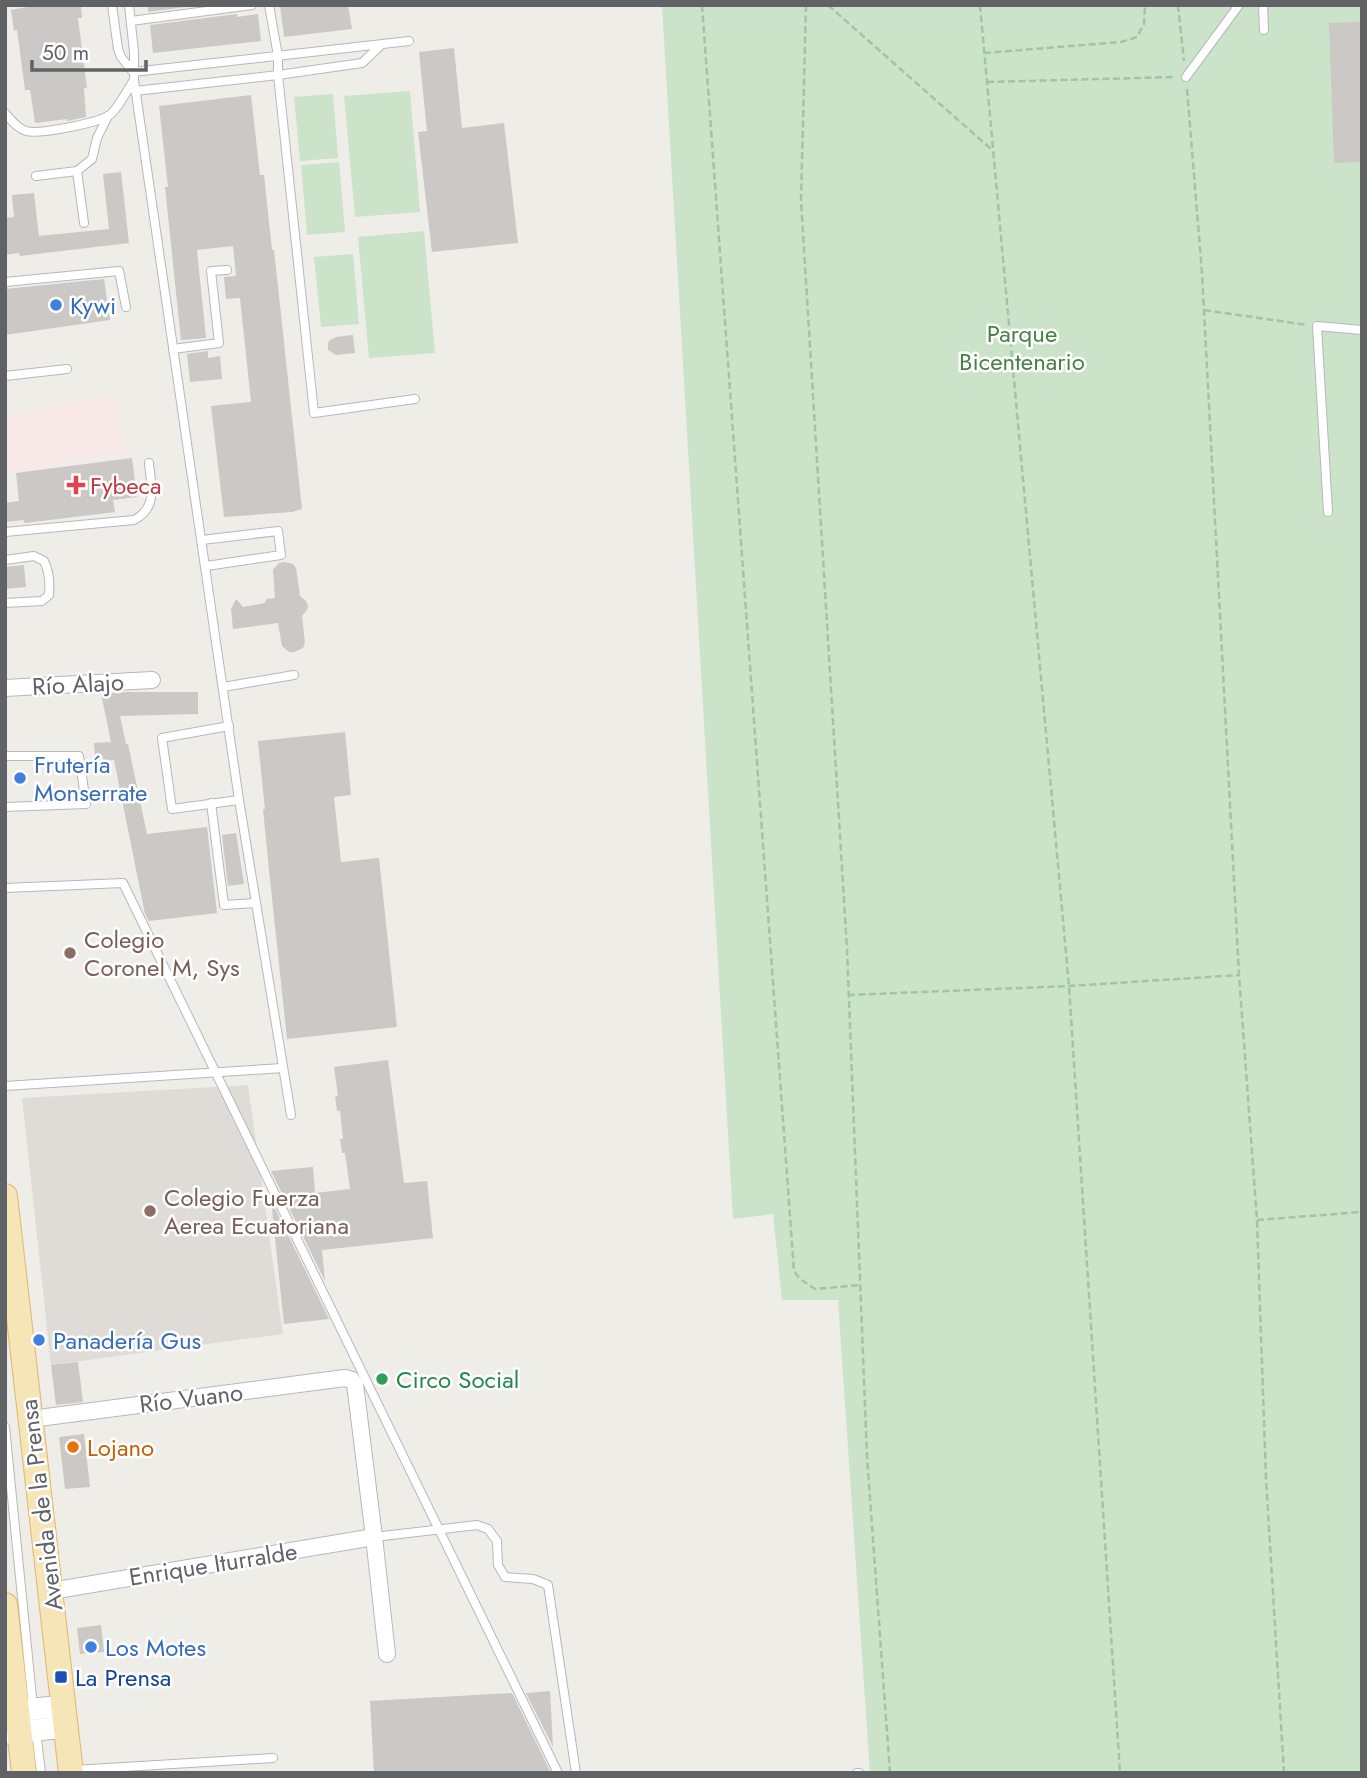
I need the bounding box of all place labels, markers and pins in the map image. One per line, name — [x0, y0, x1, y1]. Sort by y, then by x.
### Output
place label: Kywi — [70, 288, 116, 323]
marker: Kywi — [48, 297, 64, 313]
place label: Fybeca — [90, 468, 162, 503]
marker: Fybeca — [68, 477, 84, 493]
place label: Frutería Monserrate — [34, 747, 147, 810]
marker: Frutería Monserrate — [12, 770, 28, 786]
place label: Colegio Coronel M, Sys — [84, 922, 240, 985]
marker: Colegio Coronel M, Sys — [62, 945, 78, 961]
place label: Colegio Fuerza Aerea Ecuatoriana — [164, 1180, 349, 1243]
marker: Colegio Fuerza Aerea Ecuatoriana — [142, 1203, 158, 1219]
place label: Panadería Gus — [53, 1323, 201, 1358]
marker: Panadería Gus — [31, 1332, 47, 1348]
place label: Circo Social — [396, 1362, 519, 1397]
marker: Circo Social — [374, 1371, 390, 1387]
place label: Lojano — [87, 1430, 154, 1465]
marker: Lojano — [65, 1439, 81, 1455]
place label: Los Motes — [105, 1630, 206, 1665]
marker: Los Motes — [83, 1639, 99, 1655]
place label: La Prensa — [75, 1660, 171, 1695]
marker: La Prensa — [53, 1669, 69, 1685]

